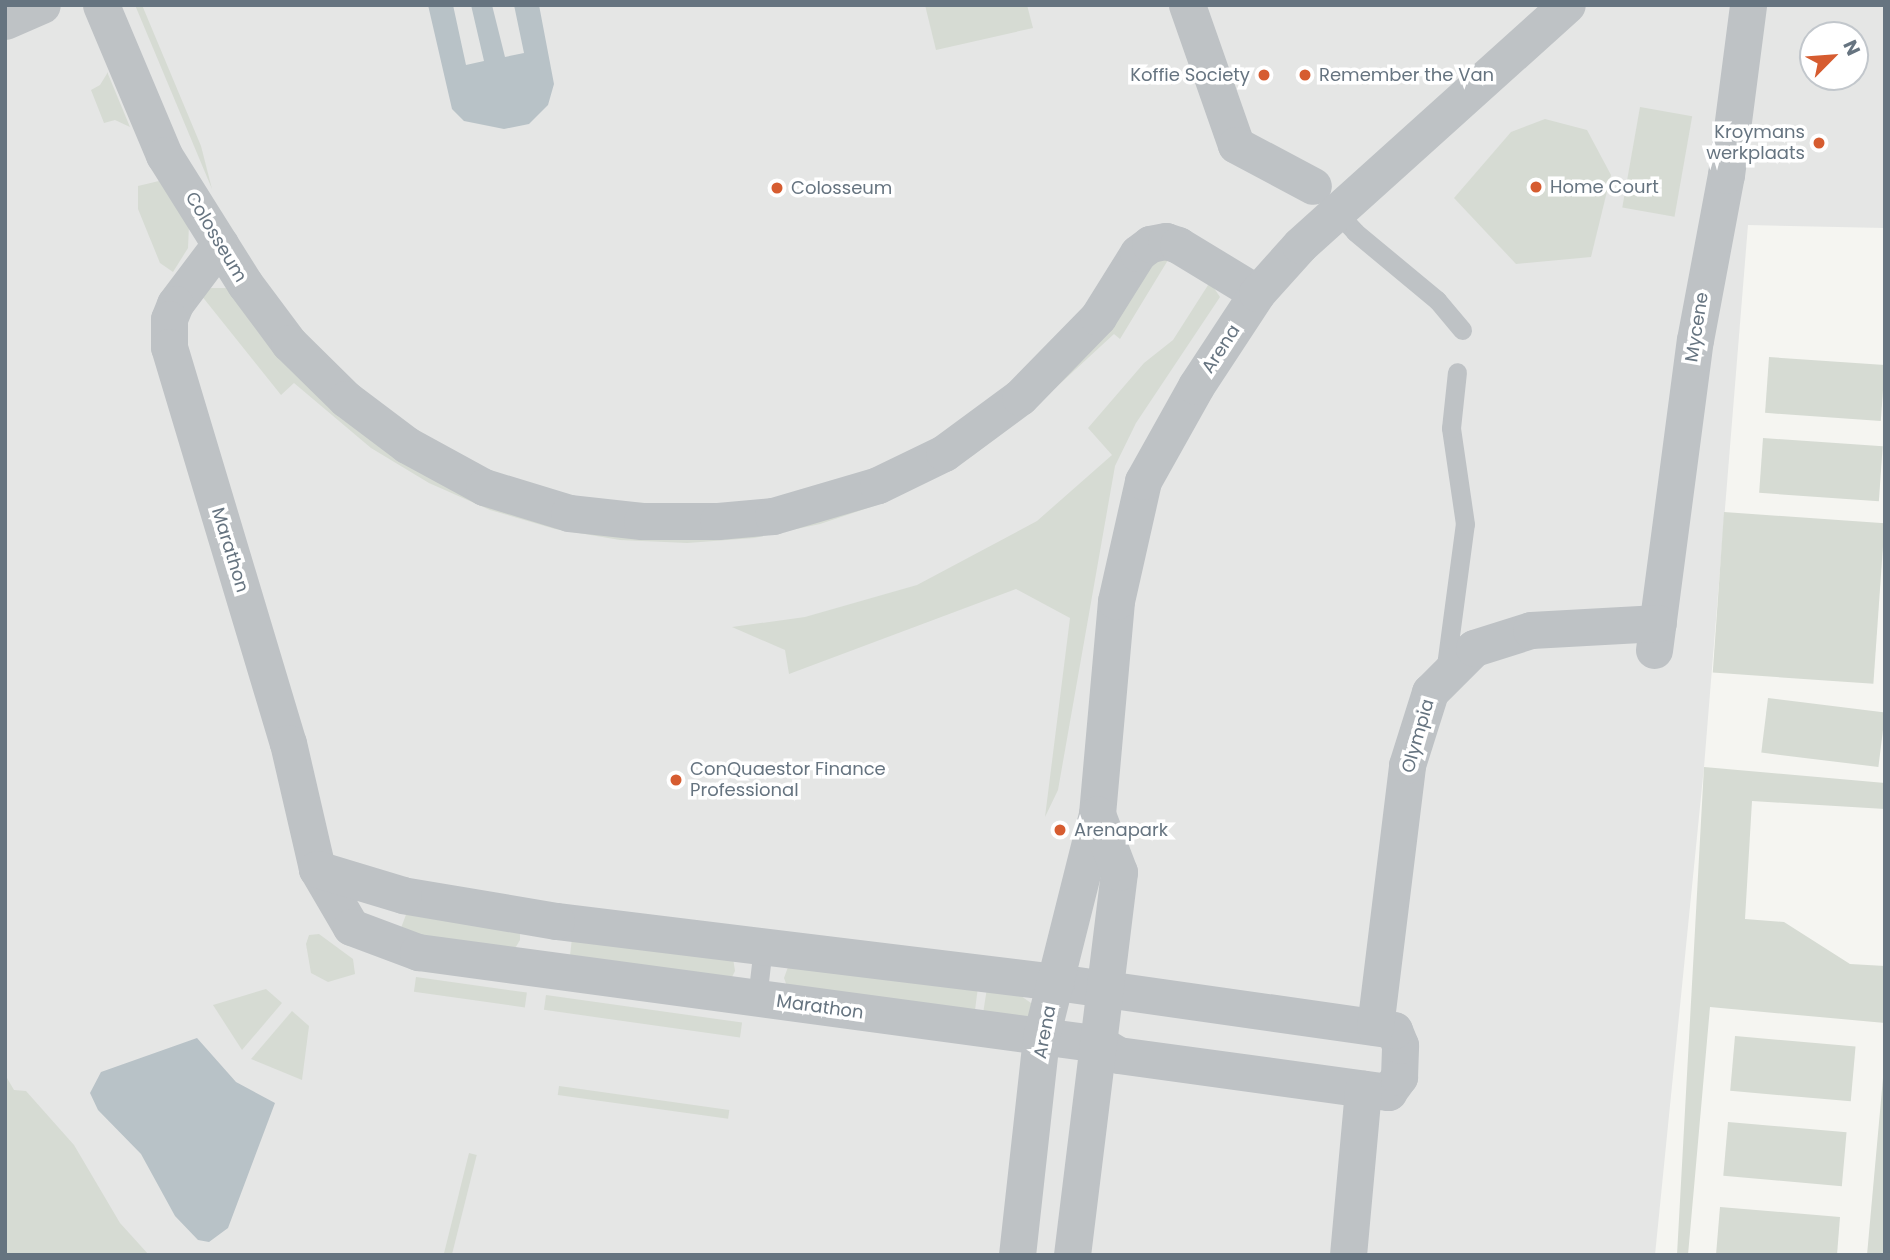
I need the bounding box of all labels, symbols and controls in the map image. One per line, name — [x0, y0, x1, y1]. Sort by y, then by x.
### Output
north arrow — [1799, 21, 1869, 91]
text: N — [1836, 36, 1867, 60]
place label: Koffie Society — [1130, 64, 1250, 86]
place label: Remember the Van — [1319, 64, 1494, 86]
marker: Koffie Society — [1256, 67, 1272, 83]
marker: Remember the Van — [1297, 67, 1313, 83]
place label: Kroymans werkplaats — [1706, 122, 1805, 164]
marker: Kroymans werkplaats — [1811, 135, 1827, 151]
place label: Home Court — [1550, 176, 1659, 198]
place label: Colosseum — [791, 177, 892, 199]
marker: Home Court — [1528, 179, 1544, 195]
marker: Colosseum — [769, 180, 785, 196]
street label: Colosseum — [181, 188, 251, 286]
street label: Mycene — [1681, 291, 1713, 363]
street label: Arena — [1197, 321, 1245, 377]
street label: Marathon — [207, 505, 253, 595]
street label: Olympia — [1397, 696, 1439, 776]
place label: ConQuaestor Finance Professional — [690, 759, 886, 802]
marker: ConQuaestor Finance Professional — [668, 772, 684, 788]
place label: Arenapark — [1074, 819, 1168, 841]
marker: Arenapark — [1052, 822, 1068, 838]
street label: Marathon — [775, 990, 865, 1024]
street label: Arena — [1029, 1004, 1061, 1060]

